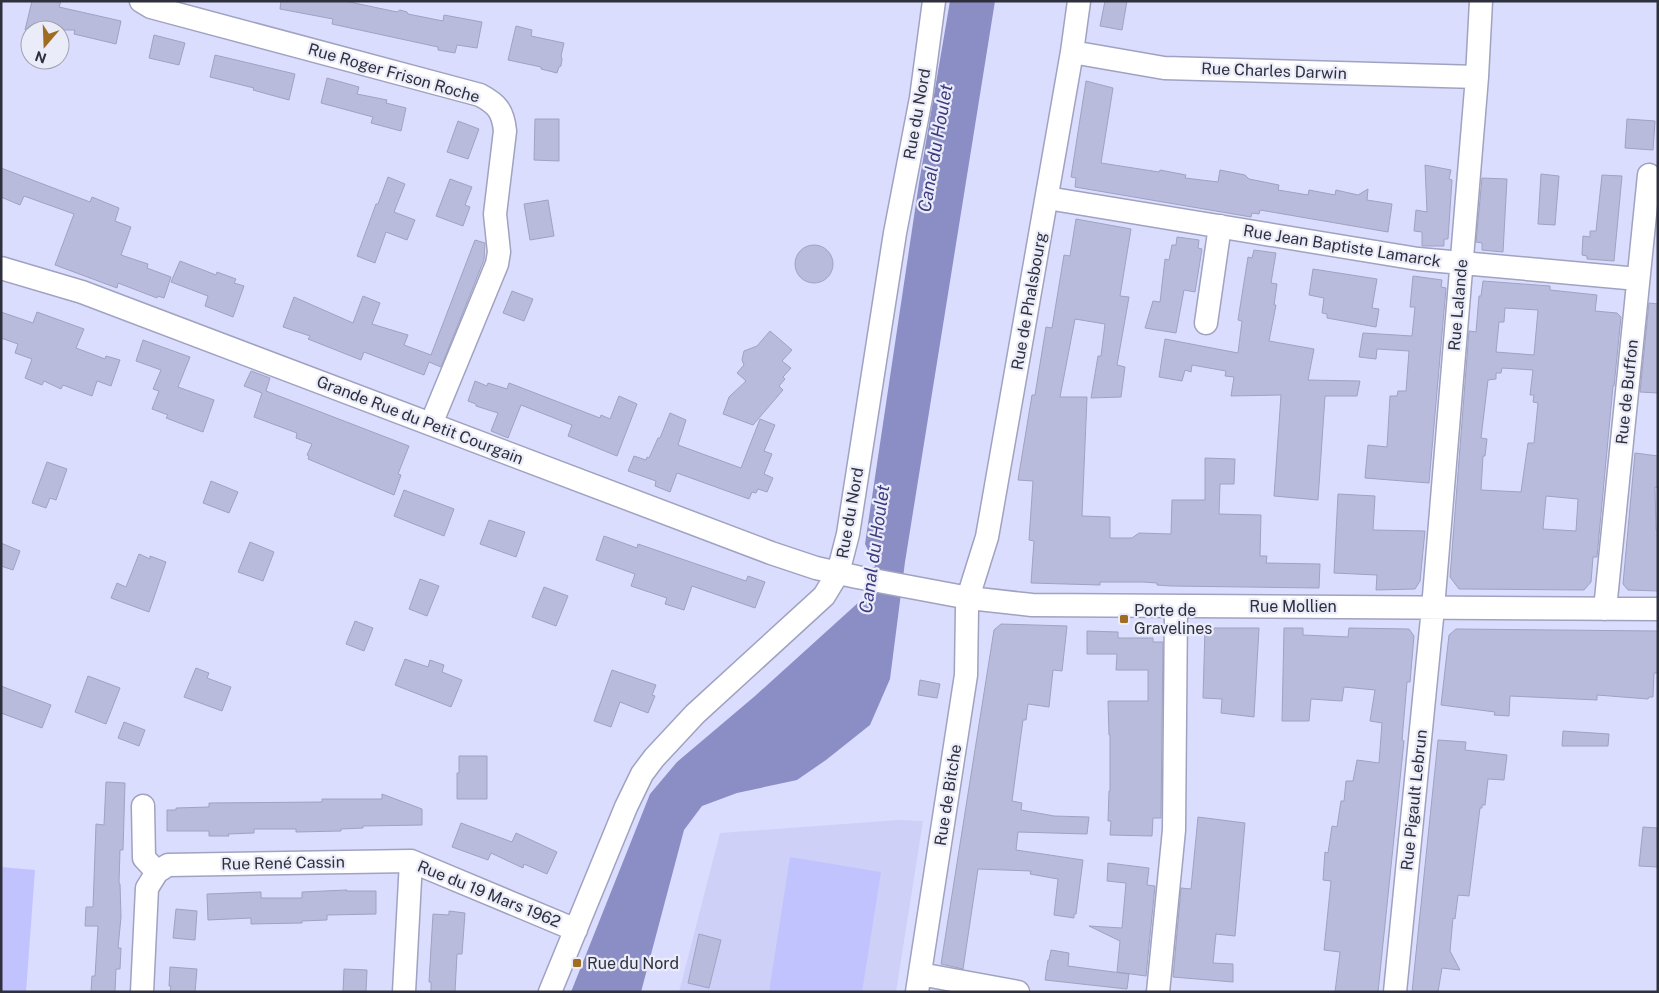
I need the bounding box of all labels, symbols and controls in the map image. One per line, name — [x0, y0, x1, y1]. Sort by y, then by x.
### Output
north arrow — [20, 20, 70, 70]
street label: Rue Roger Frison Roche — [306, 39, 482, 107]
text: N — [33, 48, 49, 67]
street label: Rue Charles Darwin — [1201, 59, 1347, 83]
street label: Rue du Nord — [900, 67, 934, 161]
water label: Canal du Houlet — [913, 82, 957, 214]
street label: Rue Jean Baptiste Lamarck — [1242, 221, 1442, 271]
street label: Rue de Phalsbourg — [1008, 230, 1051, 372]
street label: Rue Lalande — [1445, 258, 1471, 352]
street label: Rue de Buffon — [1612, 339, 1642, 445]
street label: Grande Rue du Petit Courgain — [314, 372, 526, 468]
street label: Rue du Nord — [833, 466, 867, 560]
water label: Canal du Houlet — [855, 483, 893, 615]
street label: Rue Mollien — [1249, 597, 1337, 616]
place label: Porte de Gravelines — [1134, 601, 1212, 638]
marker: Porte de Gravelines — [1118, 613, 1130, 625]
street label: Rue Pigault Lebrun — [1397, 729, 1431, 871]
street label: Rue de Bitche — [931, 743, 965, 847]
street label: Rue René Cassin — [221, 852, 345, 874]
street label: Rue du 19 Mars 1962 — [415, 857, 563, 931]
place label: Rue du Nord — [587, 954, 679, 973]
marker: Rue du Nord — [571, 957, 583, 969]

